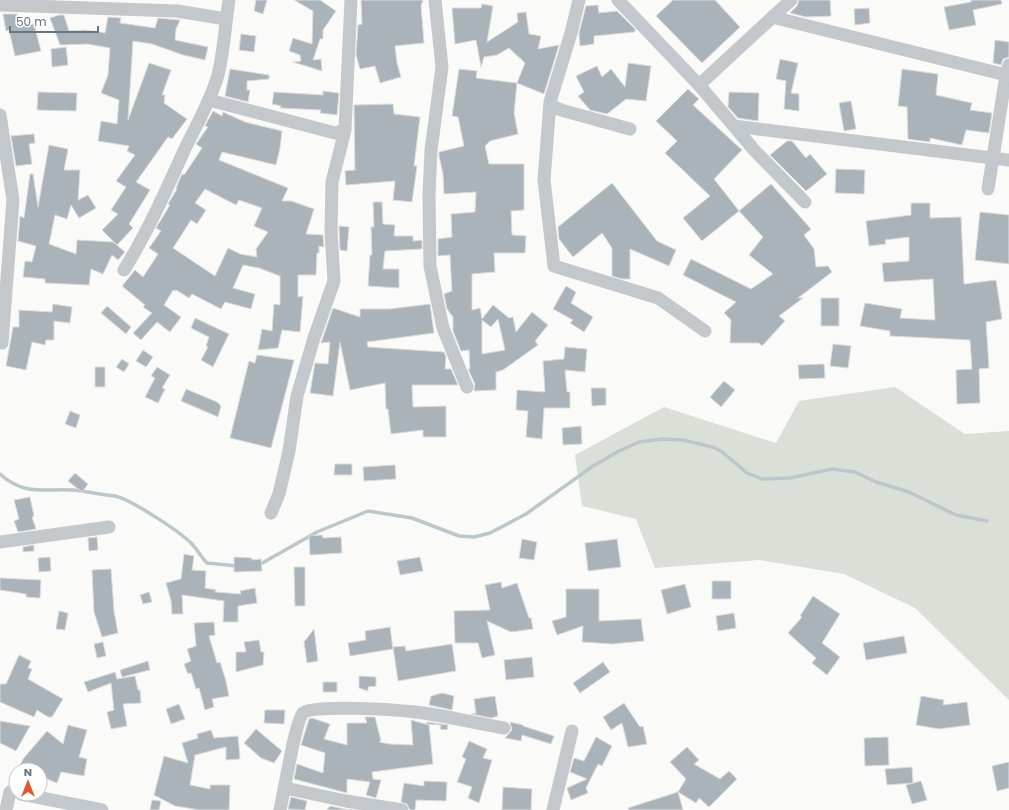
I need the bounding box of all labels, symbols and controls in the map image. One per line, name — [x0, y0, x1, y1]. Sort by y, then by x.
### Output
scale bar — [10, 8, 98, 34]
text: 50 m — [16, 13, 47, 30]
north arrow — [8, 762, 48, 802]
text: N — [24, 764, 32, 780]

